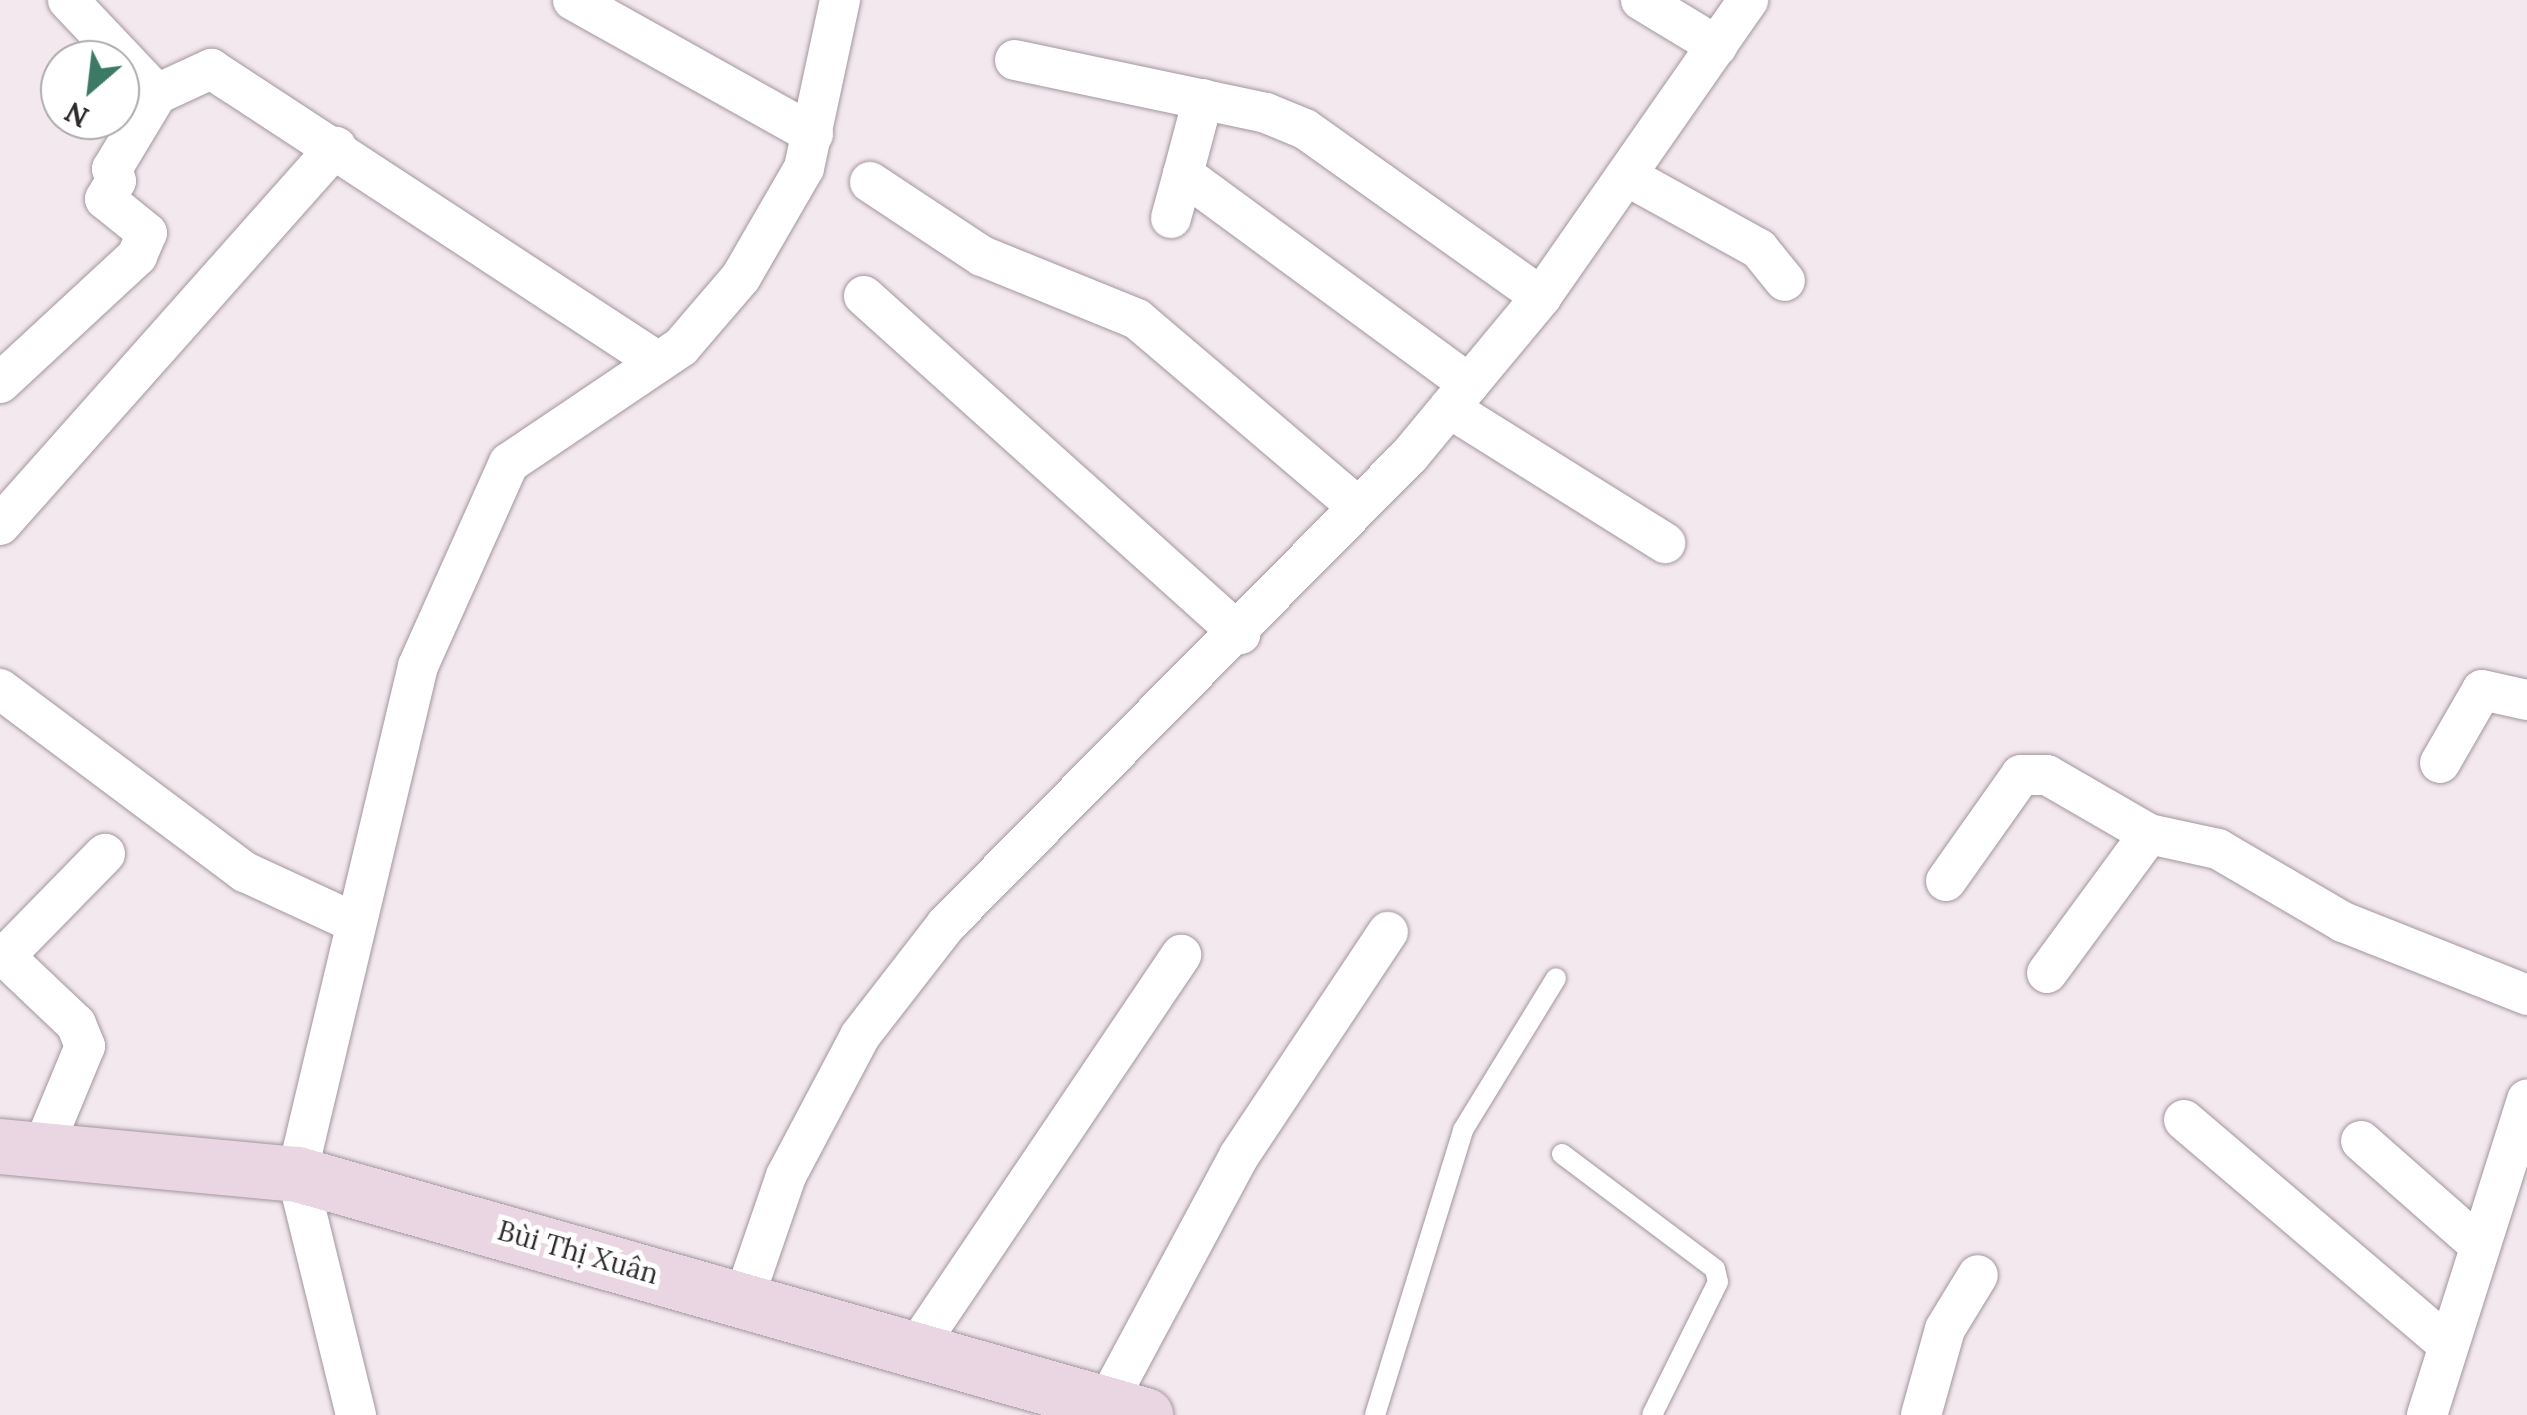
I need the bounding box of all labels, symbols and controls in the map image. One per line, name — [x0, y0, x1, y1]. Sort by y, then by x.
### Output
north arrow — [40, 40, 140, 140]
text: N — [59, 94, 95, 136]
street label: Bùi Thị Xuân — [494, 1213, 662, 1291]

